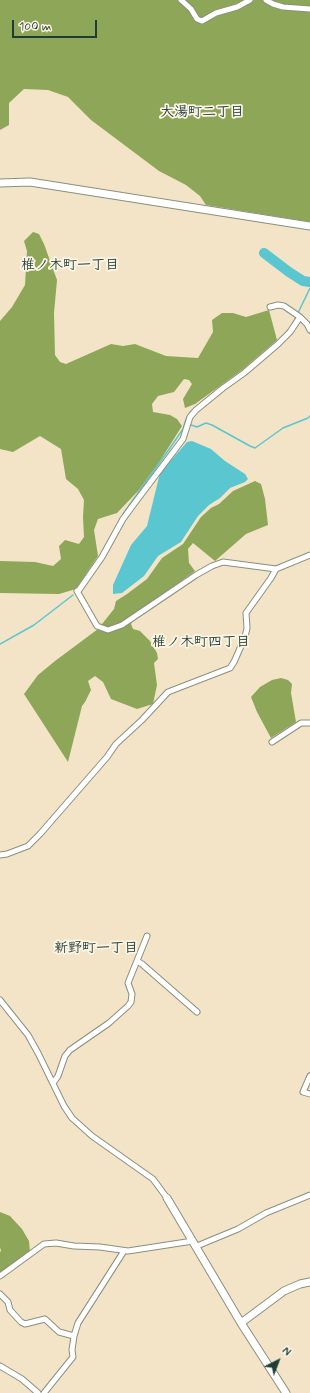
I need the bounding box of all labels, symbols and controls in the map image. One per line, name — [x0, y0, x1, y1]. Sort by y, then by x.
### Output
scale bar — [14, 12, 99, 38]
text: 100 m — [19, 19, 51, 35]
district label: 大湯町二丁目 — [160, 105, 244, 121]
district label: 椎ノ木町一丁目 — [21, 258, 119, 274]
district label: 椎ノ木町四丁目 — [152, 635, 250, 651]
district label: 新野町一丁目 — [54, 941, 138, 957]
north arrow — [258, 1341, 298, 1381]
text: N — [279, 1344, 293, 1360]

